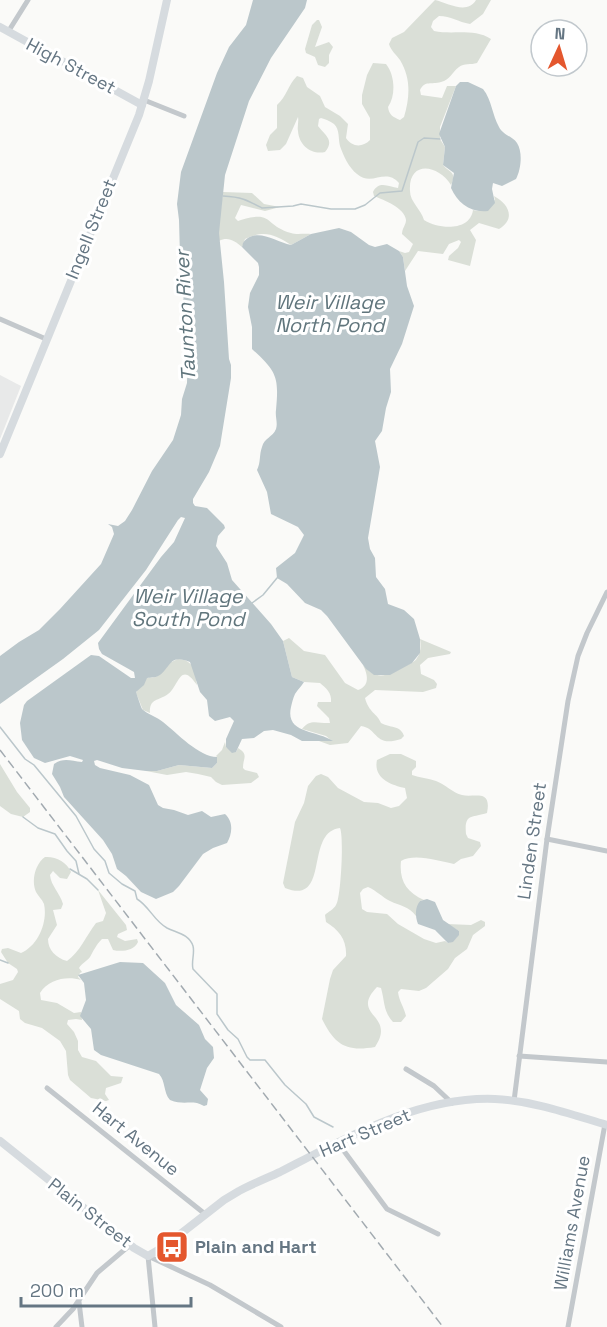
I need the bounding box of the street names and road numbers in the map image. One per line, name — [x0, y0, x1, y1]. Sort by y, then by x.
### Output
street label: High Street — [22, 32, 120, 99]
street label: Ingell Street — [60, 175, 121, 282]
street label: Linden Street — [512, 781, 551, 901]
street label: Hart Avenue — [88, 1097, 184, 1181]
street label: Hart Street — [316, 1103, 414, 1162]
street label: Williams Avenue — [548, 1154, 595, 1292]
street label: Plain Street — [44, 1173, 137, 1253]

